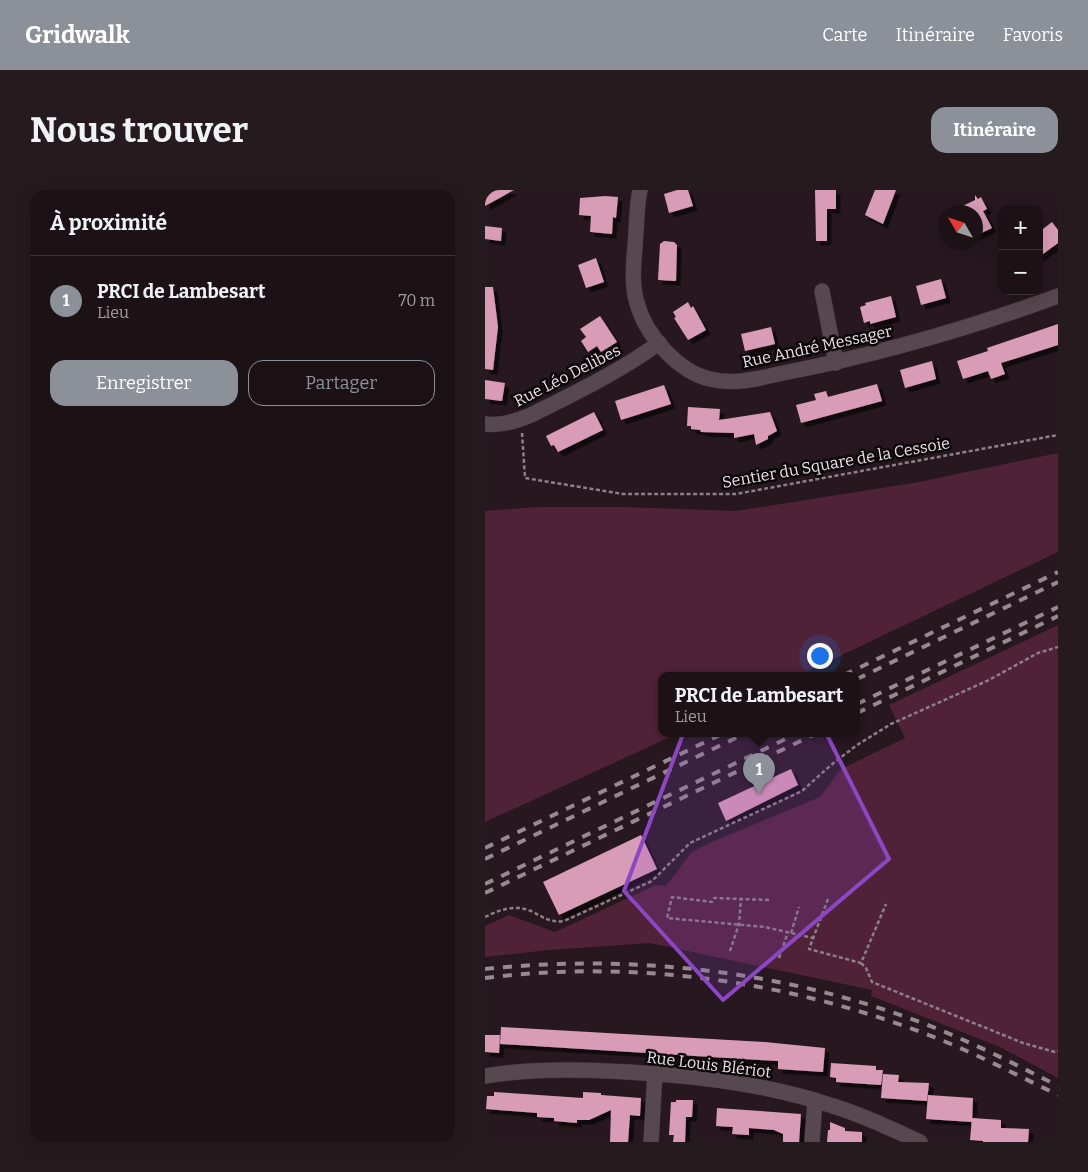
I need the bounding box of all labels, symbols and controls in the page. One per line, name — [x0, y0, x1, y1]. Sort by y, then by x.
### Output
text: Gridwalk — [25, 21, 130, 49]
text: Carte — [822, 24, 867, 46]
text: Itinéraire — [895, 24, 975, 46]
text: Favoris — [1003, 24, 1063, 46]
button: Itinéraire — [931, 107, 1058, 153]
text: Nous trouver — [30, 109, 248, 151]
north arrow — [938, 205, 983, 250]
map controls — [998, 205, 1043, 295]
button: + — [998, 205, 1043, 250]
text: À proximité — [50, 210, 167, 236]
button: − — [998, 250, 1043, 295]
text: PRCI de Lambesart — [97, 280, 266, 303]
text: 1 — [63, 291, 69, 310]
text: 70 m — [399, 291, 435, 310]
text: Lieu — [97, 303, 129, 322]
street label: Rue André Messager — [740, 321, 894, 372]
street label: Rue Léo Delibes — [511, 340, 624, 410]
button: Enregistrer — [50, 360, 238, 406]
button: Partager — [248, 360, 435, 406]
street label: Sentier du Square de la Cessoie — [721, 433, 951, 492]
your location — [807, 643, 833, 669]
popup — [658, 672, 860, 737]
text: PRCI de Lambesart — [675, 684, 843, 707]
text: Lieu — [675, 707, 707, 726]
pin: 1 — [743, 753, 775, 794]
street label: Rue Louis Blériot — [645, 1047, 773, 1082]

